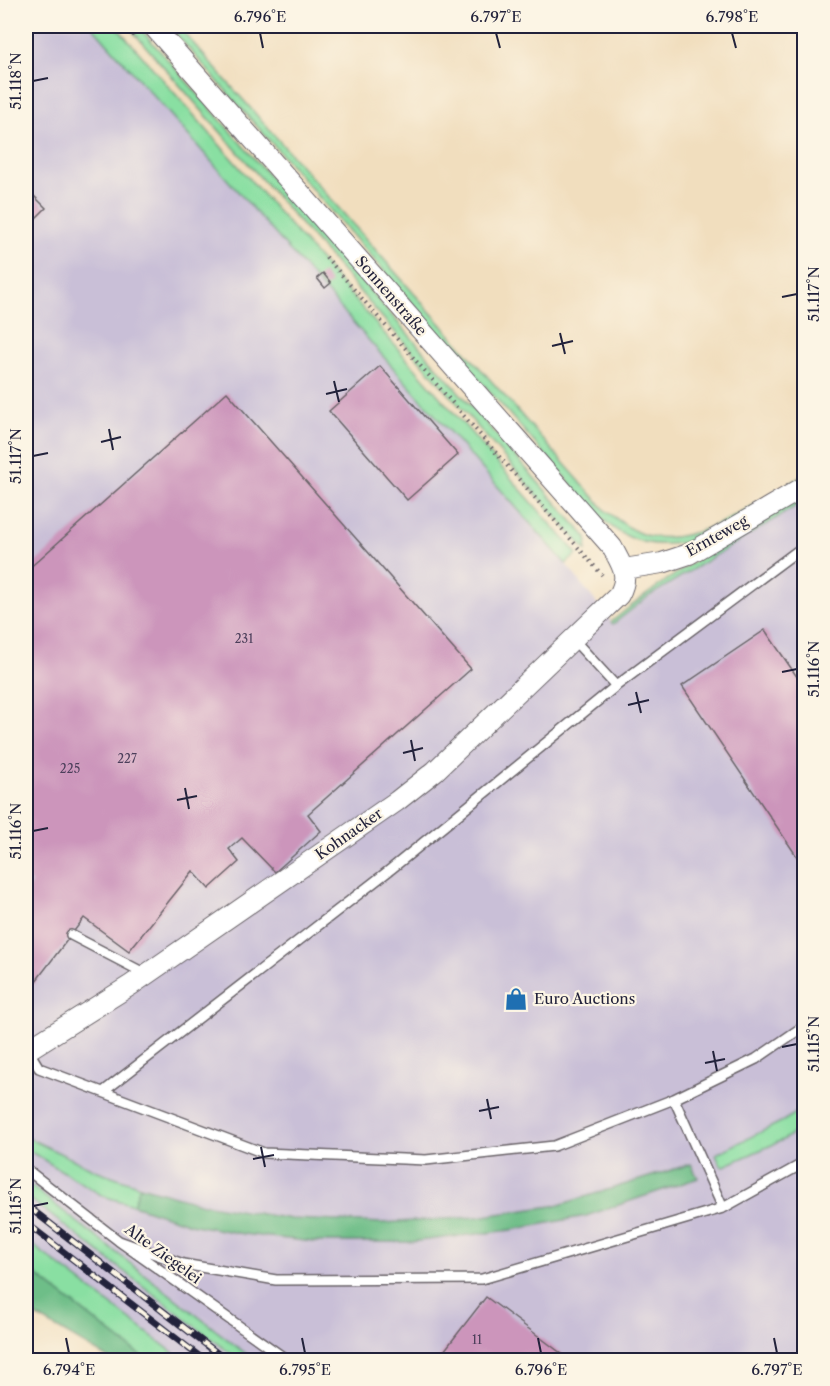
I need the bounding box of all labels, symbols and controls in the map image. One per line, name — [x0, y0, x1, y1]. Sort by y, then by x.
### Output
text: 6.796°E — [234, 7, 286, 26]
text: 6.797°E — [470, 7, 522, 26]
text: 6.798°E — [706, 7, 758, 26]
text: 51.118°N — [6, 52, 25, 110]
street label: Sonnenstraße — [352, 252, 431, 339]
text: 51.117°N — [804, 266, 823, 322]
text: 51.117°N — [6, 428, 25, 484]
street label: Ernteweg — [682, 511, 751, 560]
house number: 231 — [235, 631, 253, 646]
text: 51.116°N — [804, 641, 823, 697]
house number: 227 — [117, 751, 137, 766]
house number: 225 — [60, 761, 80, 776]
text: 51.116°N — [6, 803, 25, 859]
street label: Kohnacker — [311, 803, 387, 864]
shop icon: Euro Auctions — [503, 986, 529, 1012]
place label: Euro Auctions — [534, 989, 635, 1008]
text: 51.115°N — [804, 1016, 823, 1072]
text: 51.115°N — [6, 1178, 25, 1234]
street label: Alte Ziegelei — [120, 1219, 206, 1288]
house number: 11 — [472, 1332, 482, 1347]
text: 6.794°E — [43, 1360, 95, 1379]
text: 6.795°E — [279, 1360, 331, 1379]
text: 6.796°E — [515, 1360, 567, 1379]
text: 6.797°E — [751, 1360, 803, 1379]

